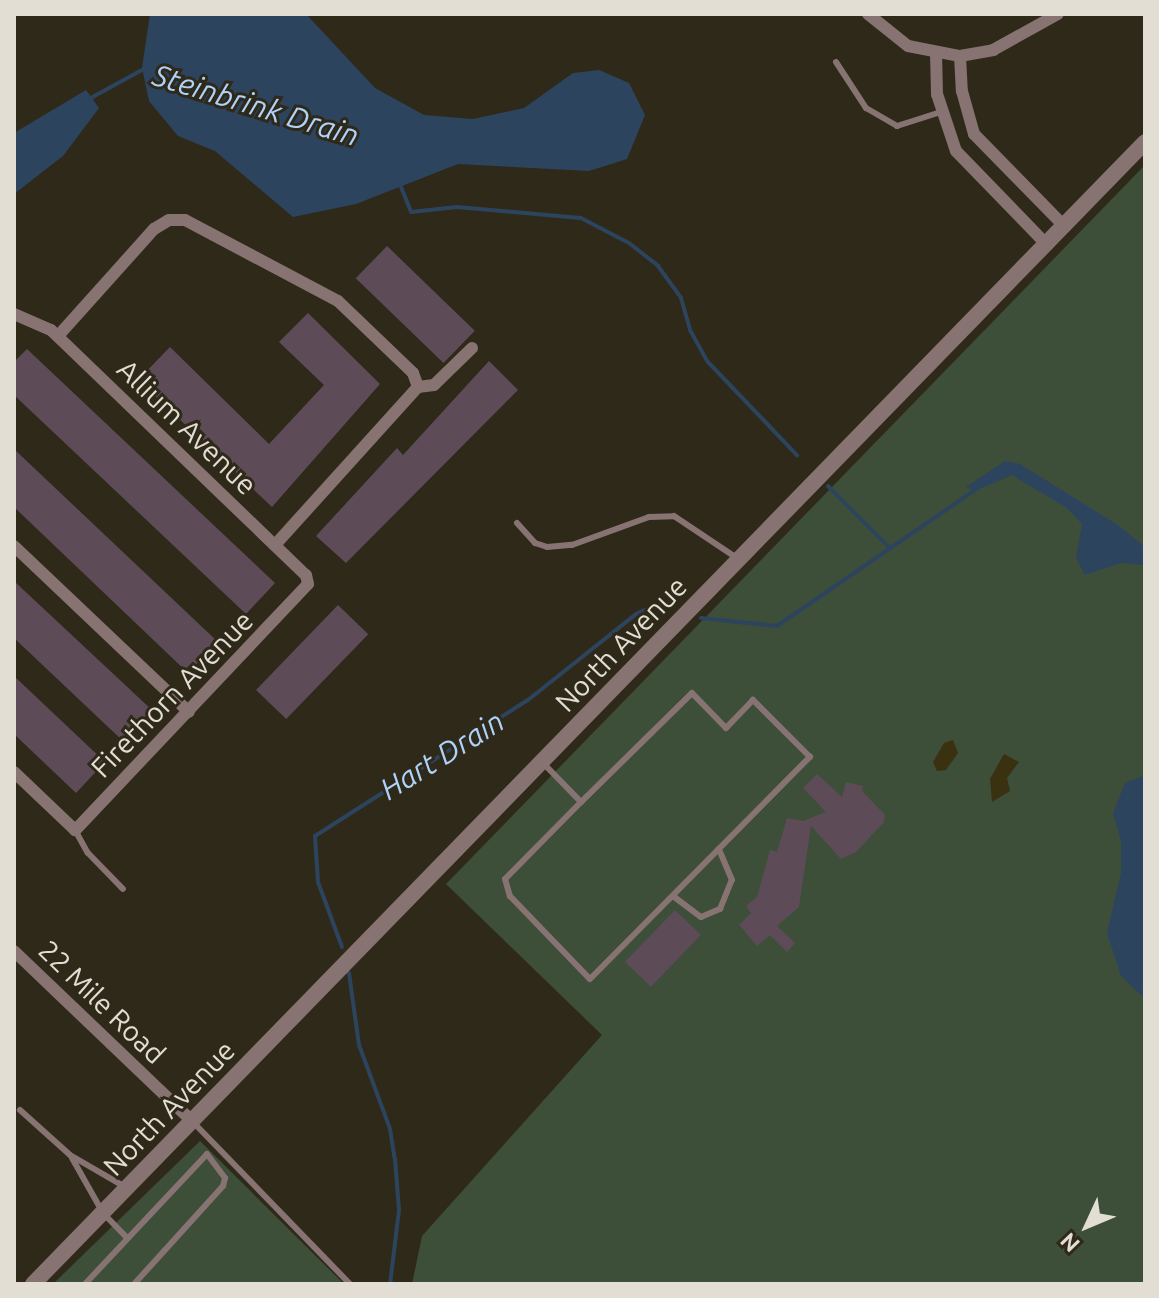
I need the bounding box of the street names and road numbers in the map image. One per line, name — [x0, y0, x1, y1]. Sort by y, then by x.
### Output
street label: Allium Avenue — [110, 352, 264, 502]
street label: North Avenue — [548, 569, 694, 719]
street label: Firethorn Avenue — [84, 604, 260, 784]
street label: 22 Mile Road — [32, 933, 172, 1071]
street label: North Avenue — [96, 1033, 242, 1183]

